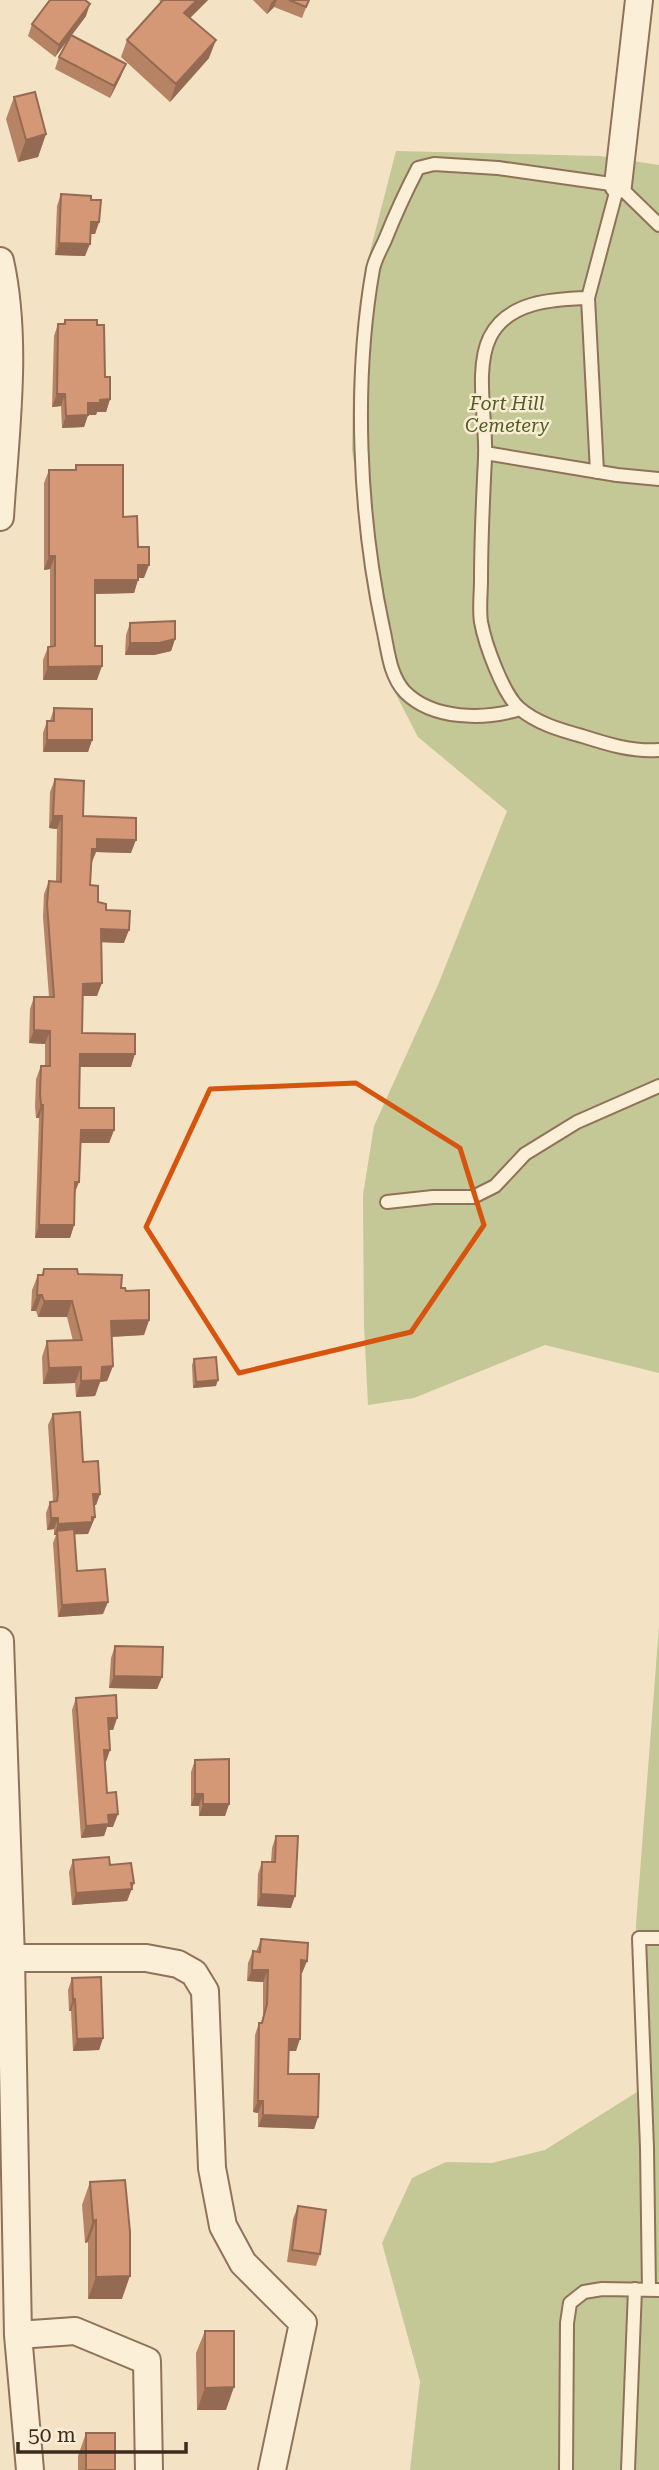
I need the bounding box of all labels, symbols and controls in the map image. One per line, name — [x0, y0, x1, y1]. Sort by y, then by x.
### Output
park label: Fort Hill Cemetery — [465, 392, 549, 437]
scale bar — [18, 2410, 186, 2454]
text: 50 m — [28, 2423, 76, 2447]

